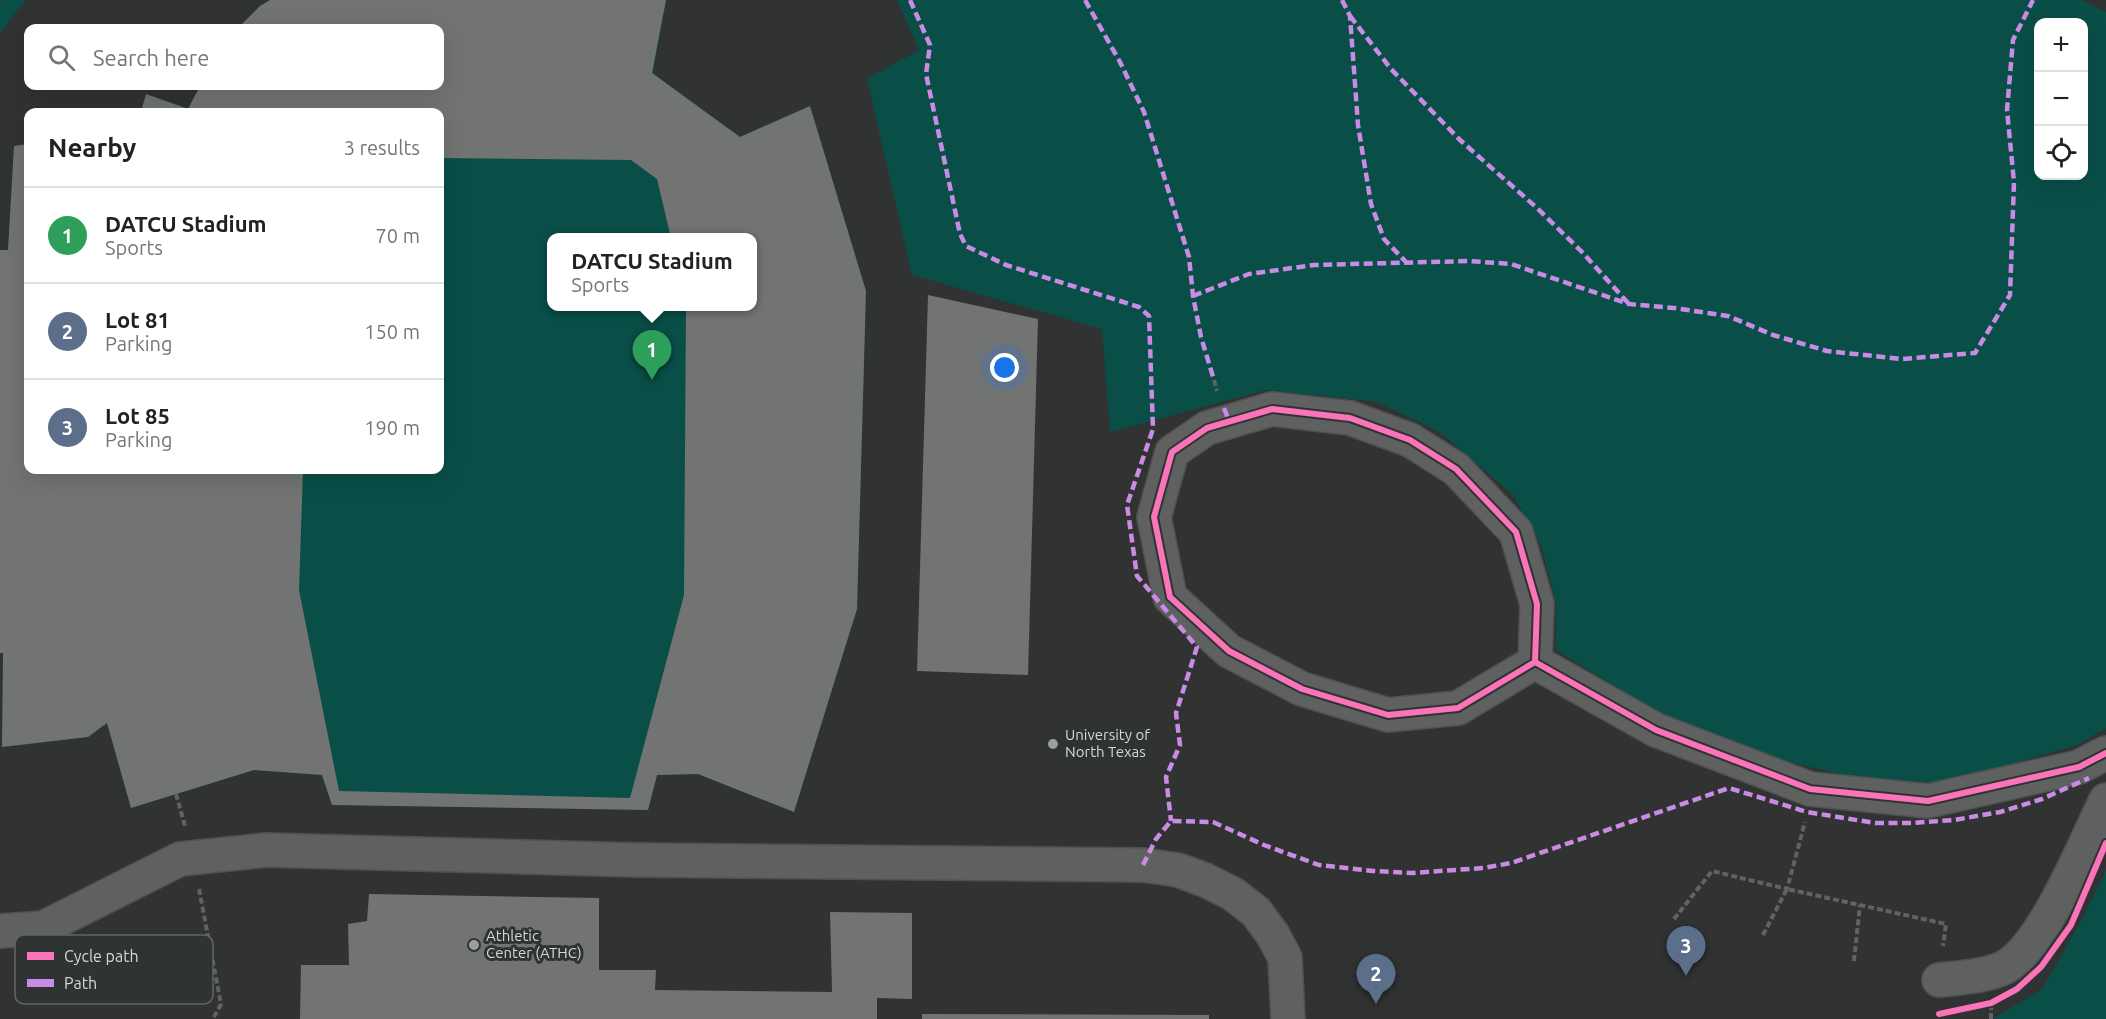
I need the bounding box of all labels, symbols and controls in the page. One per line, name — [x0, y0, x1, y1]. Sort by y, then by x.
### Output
map controls — [2034, 18, 2088, 180]
button: + — [2034, 18, 2088, 72]
search box — [24, 24, 444, 90]
icon: search — [45, 41, 78, 74]
text: Search here — [93, 45, 209, 70]
button: − — [2034, 72, 2088, 126]
button: locate — [2034, 126, 2088, 180]
text: Nearby — [48, 133, 136, 162]
text: 3 results — [344, 136, 420, 159]
text: DATCU Stadium — [105, 211, 267, 236]
text: 1 — [62, 224, 73, 247]
text: 70 m — [376, 224, 420, 247]
popup — [547, 233, 757, 311]
text: Sports — [105, 236, 163, 259]
text: DATCU Stadium — [571, 248, 733, 273]
text: Sports — [571, 273, 629, 296]
text: Lot 81 — [105, 307, 170, 332]
text: 2 — [62, 320, 73, 343]
text: 150 m — [364, 320, 420, 343]
pin: 1 — [632, 330, 672, 380]
text: Parking — [105, 332, 173, 355]
your location — [990, 353, 1019, 382]
text: Lot 85 — [105, 403, 170, 428]
text: 3 — [62, 416, 73, 439]
text: 190 m — [364, 416, 420, 439]
text: Parking — [105, 428, 173, 451]
place label: University of North Texas — [1065, 726, 1150, 760]
marker: University of North Texas — [1046, 737, 1060, 751]
pin: 3 — [1666, 926, 1706, 976]
place label: Athletic Center (ATHC) — [486, 927, 582, 961]
legend — [15, 935, 213, 1004]
marker: Athletic Center (ATHC) — [467, 938, 481, 952]
text: Cycle path — [64, 947, 139, 965]
pin: 2 — [1356, 954, 1396, 1004]
text: Path — [64, 974, 97, 992]

